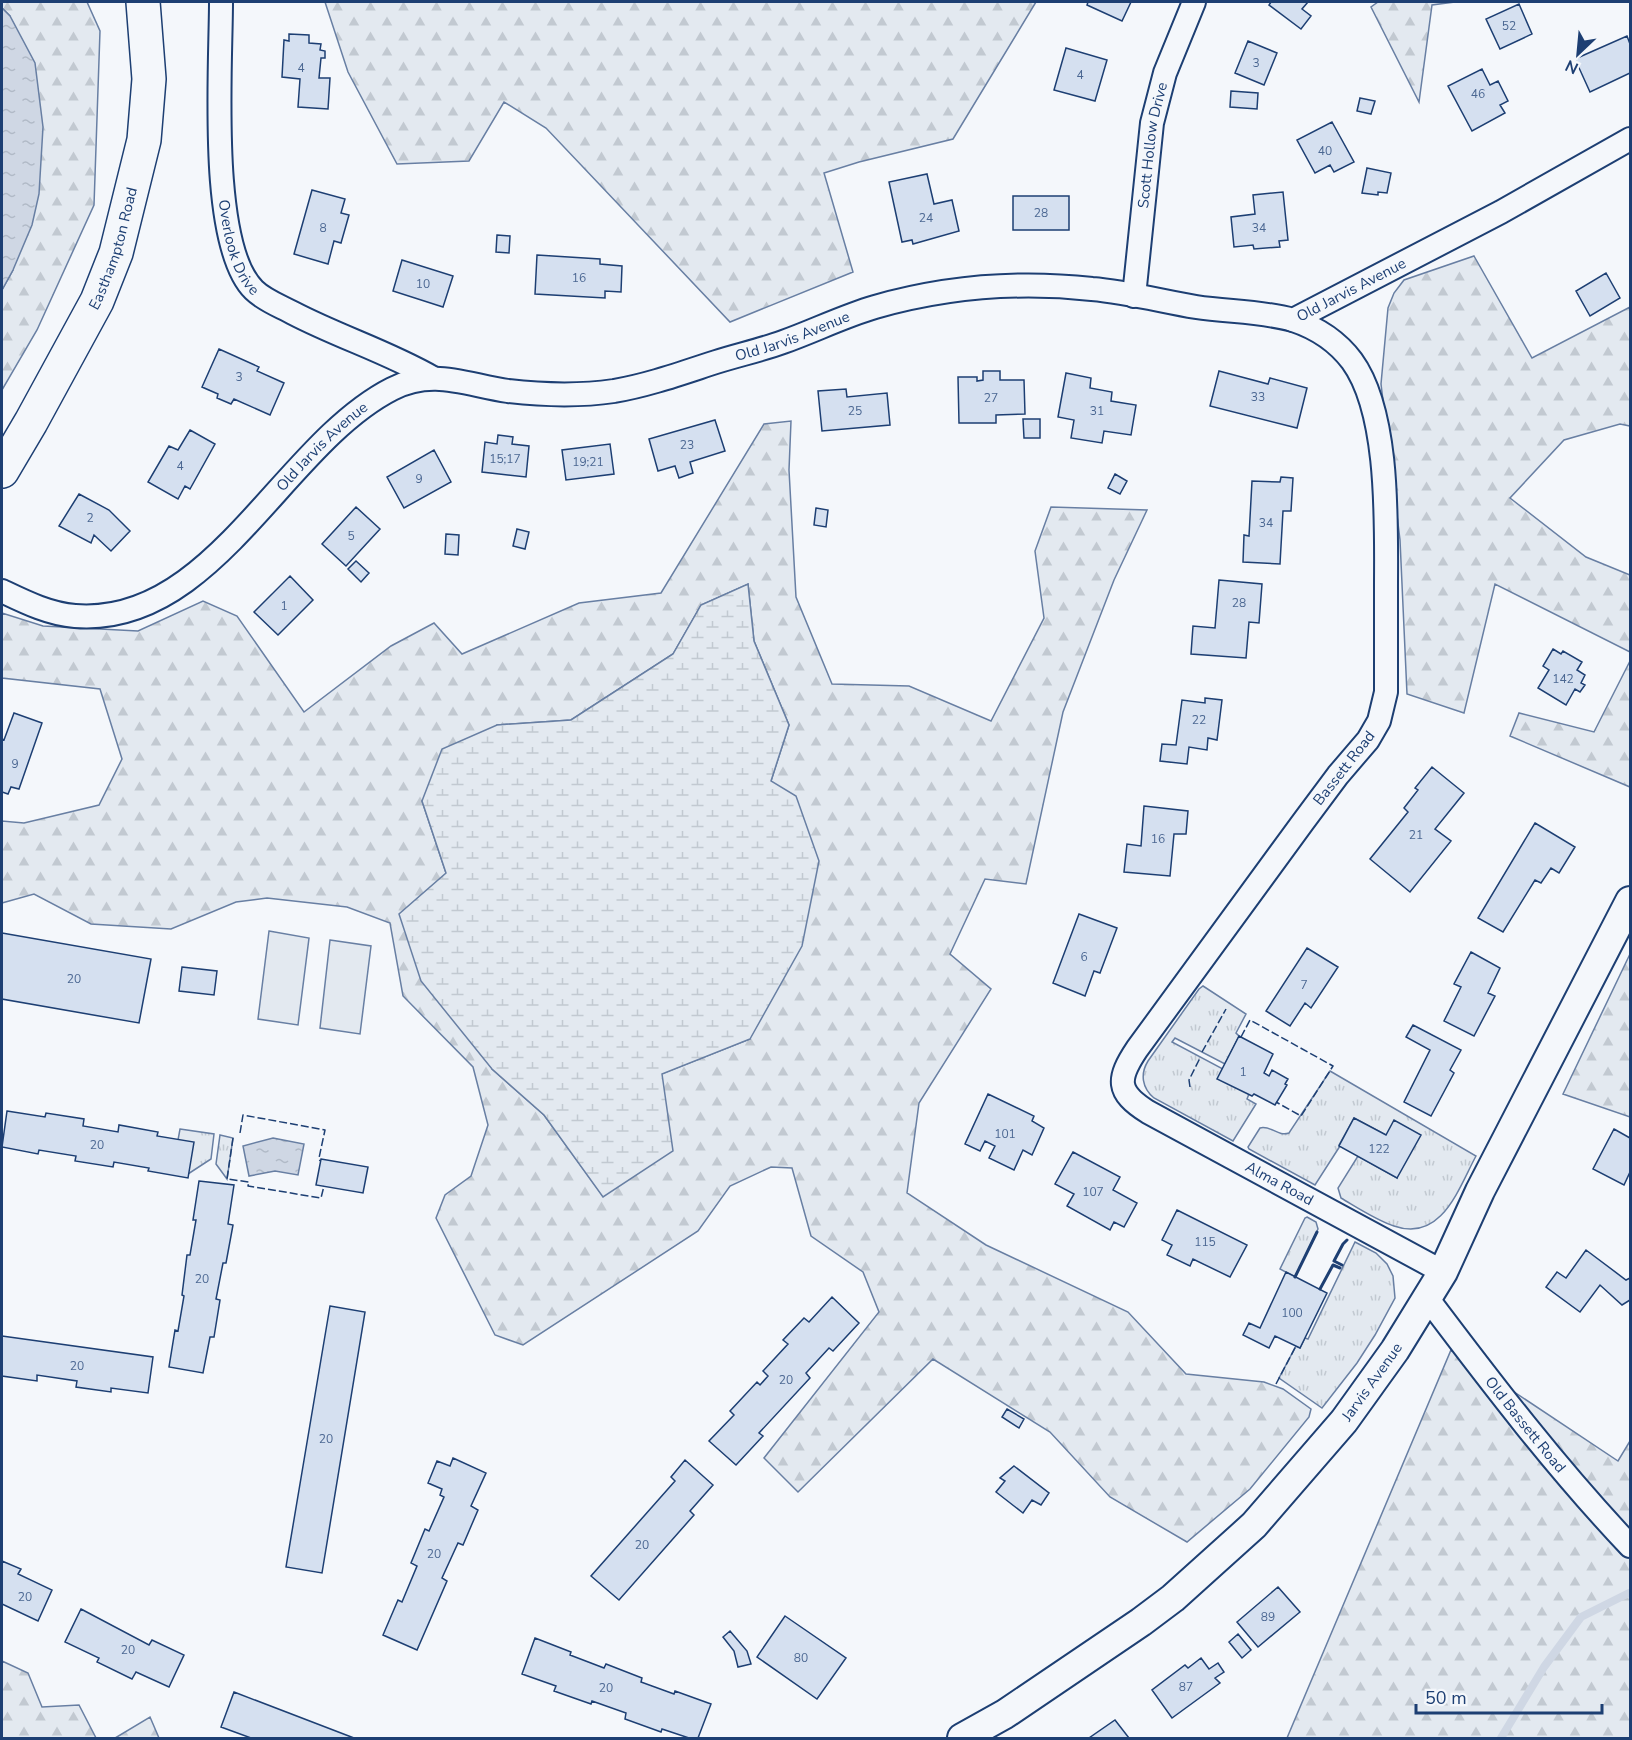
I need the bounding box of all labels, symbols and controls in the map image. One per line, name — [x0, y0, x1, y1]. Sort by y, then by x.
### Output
house number: 52 — [1502, 18, 1516, 34]
north arrow — [1548, 24, 1608, 84]
text: N — [1562, 54, 1582, 79]
house number: 3 — [1252, 55, 1260, 71]
house number: 4 — [297, 60, 305, 76]
house number: 4 — [1076, 67, 1084, 83]
street label: Scott Hollow Drive — [1133, 80, 1172, 209]
house number: 46 — [1471, 86, 1485, 102]
house number: 40 — [1318, 143, 1332, 159]
street label: Easthampton Road — [84, 185, 142, 313]
street label: Overlook Drive — [214, 198, 264, 300]
house number: 28 — [1034, 205, 1048, 221]
house number: 24 — [919, 210, 933, 226]
house number: 8 — [319, 220, 327, 236]
house number: 34 — [1252, 220, 1266, 236]
street label: Old Jarvis Avenue — [1293, 253, 1409, 326]
house number: 16 — [572, 270, 586, 286]
house number: 10 — [416, 276, 430, 292]
street label: Old Jarvis Avenue — [733, 306, 853, 366]
house number: 3 — [235, 369, 243, 385]
house number: 33 — [1251, 389, 1265, 405]
house number: 27 — [984, 390, 998, 406]
street label: Old Jarvis Avenue — [272, 397, 372, 496]
house number: 25 — [848, 403, 862, 419]
house number: 31 — [1090, 403, 1104, 419]
house number: 23 — [680, 437, 694, 453]
house number: 15;17 — [489, 451, 521, 467]
house number: 19;21 — [572, 454, 604, 470]
house number: 4 — [176, 458, 184, 474]
house number: 9 — [415, 471, 423, 487]
house number: 2 — [86, 510, 94, 526]
house number: 34 — [1259, 515, 1273, 531]
house number: 5 — [347, 528, 355, 544]
house number: 28 — [1232, 595, 1246, 611]
house number: 1 — [280, 598, 288, 614]
house number: 142 — [1552, 671, 1574, 687]
house number: 22 — [1192, 712, 1206, 728]
street label: Bassett Road — [1309, 727, 1379, 809]
house number: 9 — [11, 756, 19, 772]
house number: 21 — [1409, 827, 1423, 843]
house number: 16 — [1151, 831, 1165, 847]
house number: 6 — [1080, 949, 1088, 965]
house number: 20 — [67, 971, 81, 987]
house number: 7 — [1300, 977, 1308, 993]
house number: 1 — [1239, 1064, 1247, 1080]
house number: 101 — [994, 1126, 1016, 1142]
house number: 20 — [90, 1137, 104, 1153]
house number: 122 — [1368, 1141, 1390, 1157]
street label: Alma Road — [1242, 1157, 1317, 1210]
house number: 107 — [1082, 1184, 1104, 1200]
house number: 115 — [1194, 1234, 1216, 1250]
house number: 20 — [195, 1271, 209, 1287]
house number: 100 — [1281, 1305, 1303, 1321]
street label: Jarvis Avenue — [1336, 1339, 1407, 1426]
house number: 20 — [70, 1358, 84, 1374]
house number: 20 — [779, 1372, 793, 1388]
street label: Old Bassett Road — [1481, 1372, 1570, 1477]
house number: 20 — [319, 1431, 333, 1447]
house number: 20 — [635, 1537, 649, 1553]
house number: 20 — [427, 1546, 441, 1562]
house number: 20 — [18, 1589, 32, 1605]
house number: 89 — [1261, 1609, 1275, 1625]
house number: 20 — [121, 1642, 135, 1658]
house number: 80 — [794, 1650, 808, 1666]
scale bar — [1416, 1677, 1602, 1715]
house number: 87 — [1179, 1679, 1193, 1695]
house number: 20 — [599, 1680, 613, 1696]
text: 50 m — [1425, 1686, 1467, 1710]

